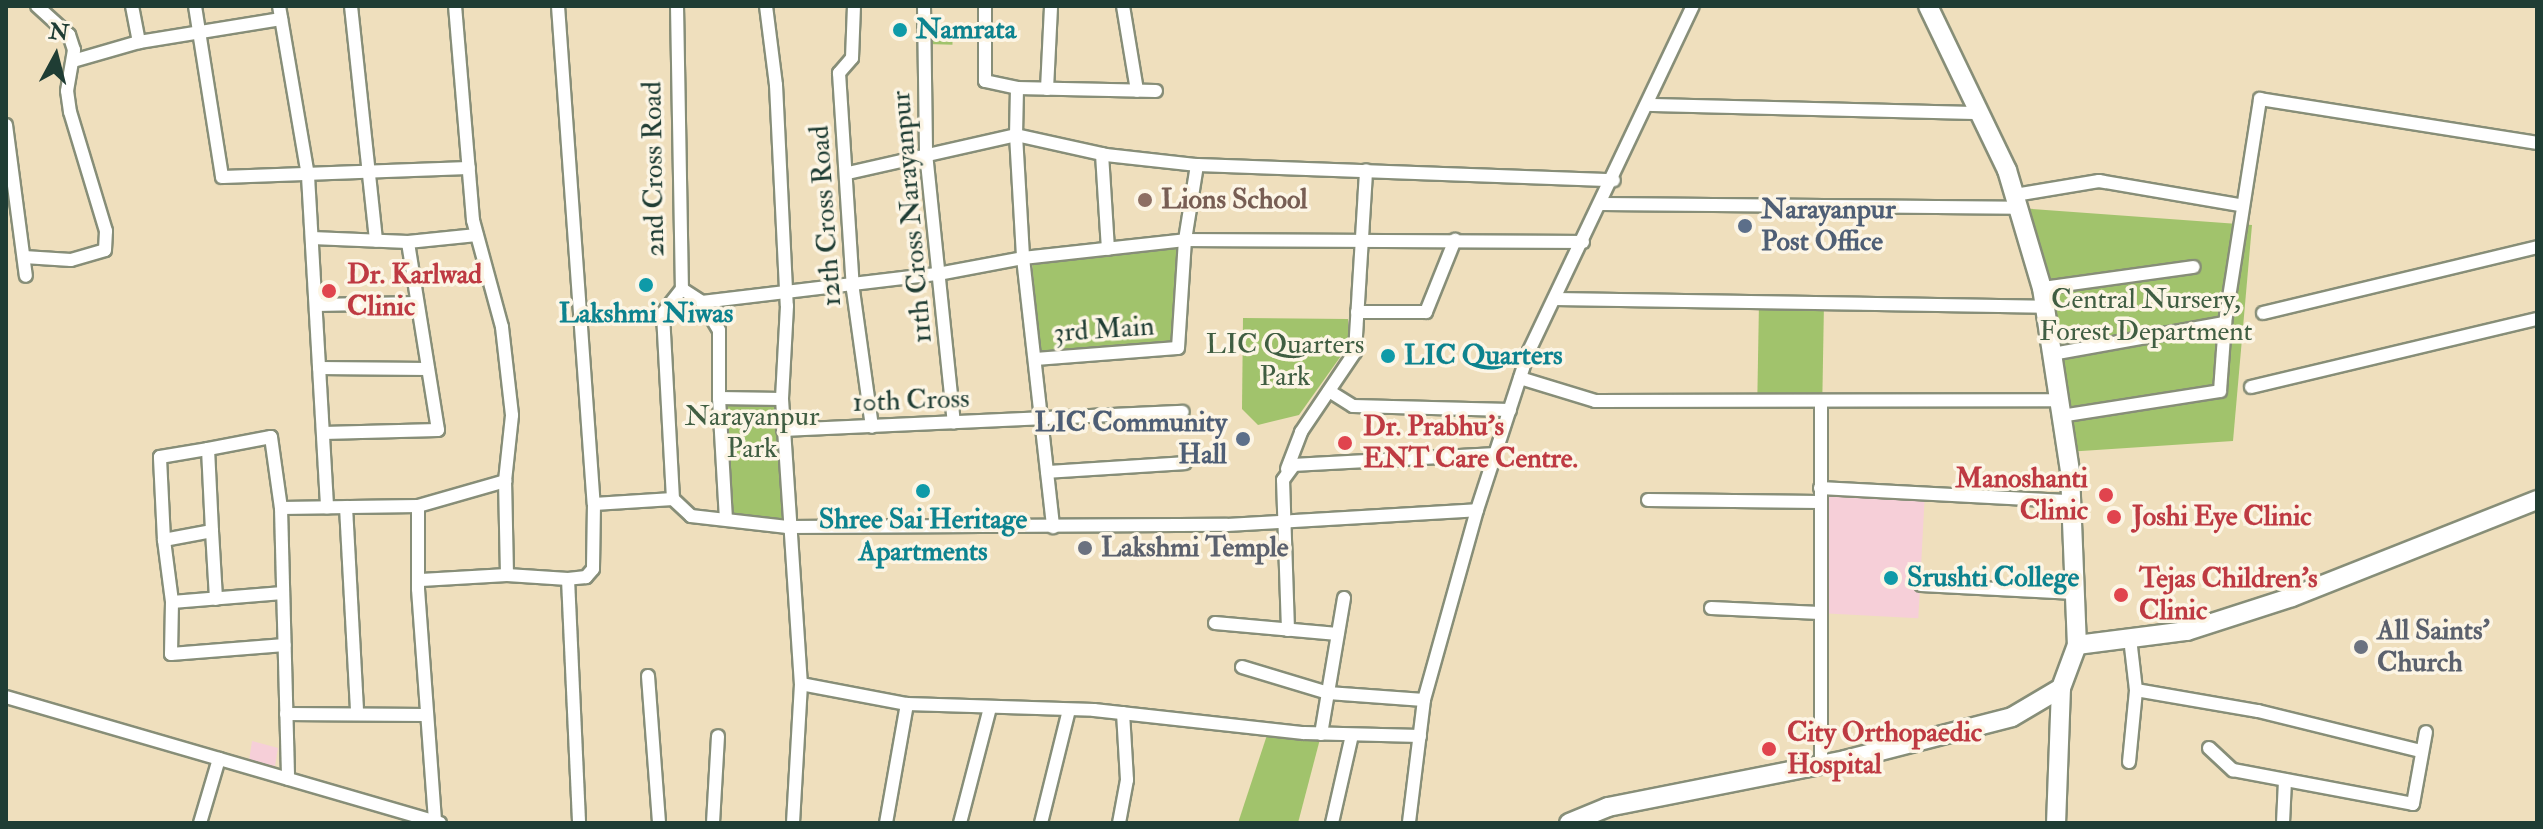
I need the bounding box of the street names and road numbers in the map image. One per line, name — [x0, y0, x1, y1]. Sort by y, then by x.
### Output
street label: 2nd Cross Road — [636, 81, 672, 257]
street label: 11th Cross Narayanpur — [884, 89, 940, 345]
street label: 12th Cross Road — [803, 124, 849, 308]
street label: 3rd Main — [1052, 310, 1156, 350]
street label: 10th Cross — [852, 382, 970, 420]

